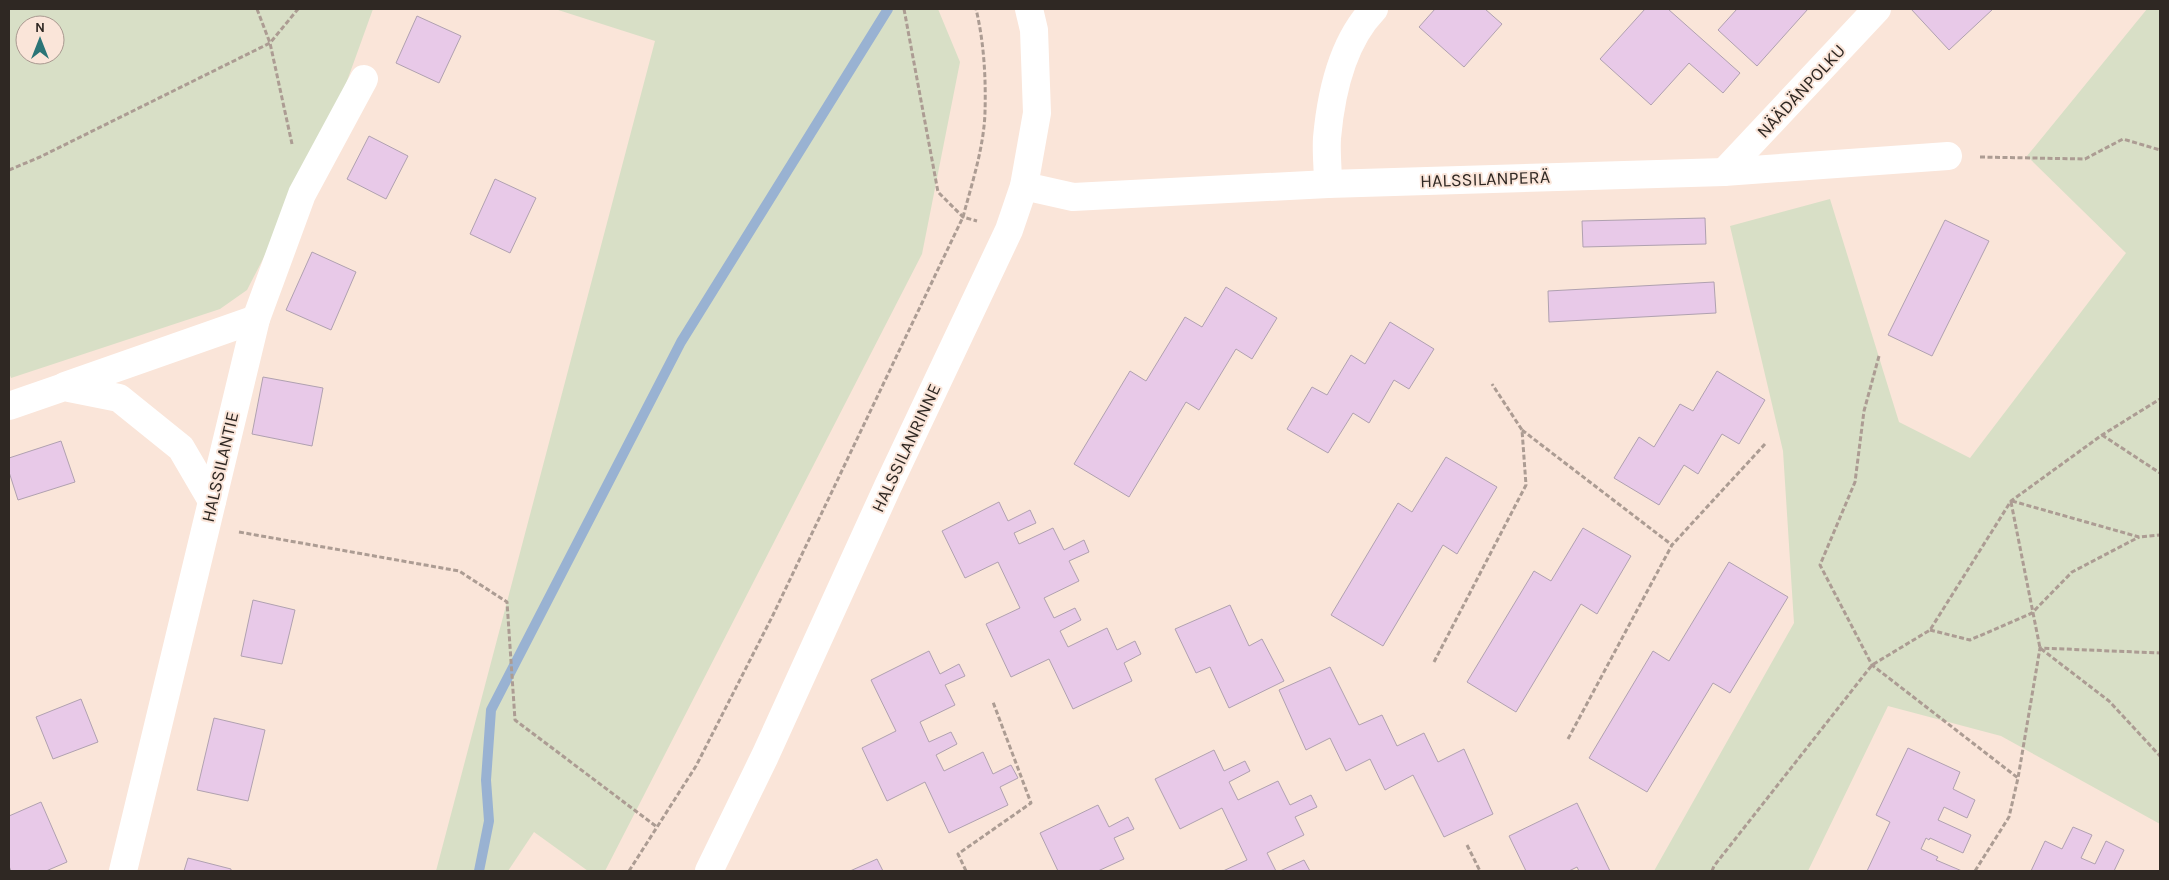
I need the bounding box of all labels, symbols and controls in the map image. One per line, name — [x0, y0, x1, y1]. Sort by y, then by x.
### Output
north arrow — [15, 15, 65, 65]
text: N — [35, 19, 45, 36]
street label: NÄÄDÄNPOLKU — [1752, 40, 1850, 142]
street label: HALSSILANPERÄ — [1420, 166, 1550, 192]
street label: HALSSILANRINNE — [867, 380, 945, 516]
street label: HALSSILANTIE — [197, 410, 243, 524]

